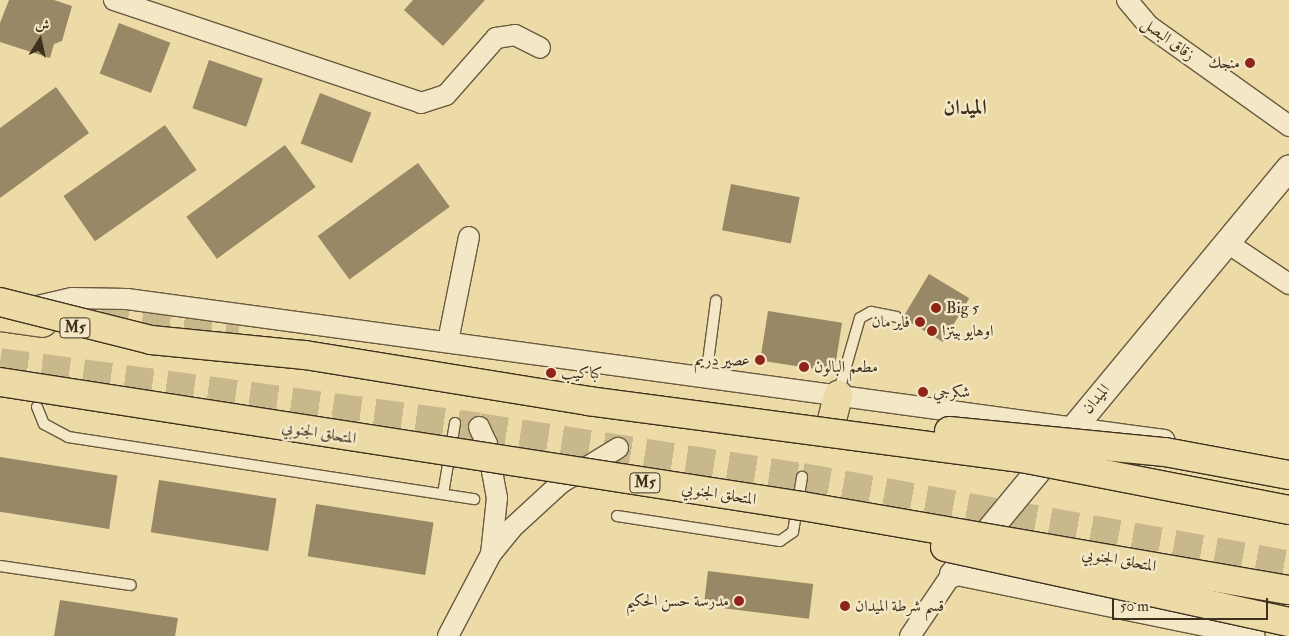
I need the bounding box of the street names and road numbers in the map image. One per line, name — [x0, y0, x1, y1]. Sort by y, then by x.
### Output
street label: زقاق البصل — [1138, 13, 1198, 65]
road number: M5 — [59, 316, 91, 340]
street label: الميدان — [1078, 380, 1114, 418]
street label: المتحلق الجنوبي — [280, 418, 358, 448]
road number: M5 — [629, 470, 661, 496]
street label: المتحلق الجنوبي — [680, 479, 758, 509]
street label: المتحلق الجنوبي — [1080, 544, 1158, 576]

